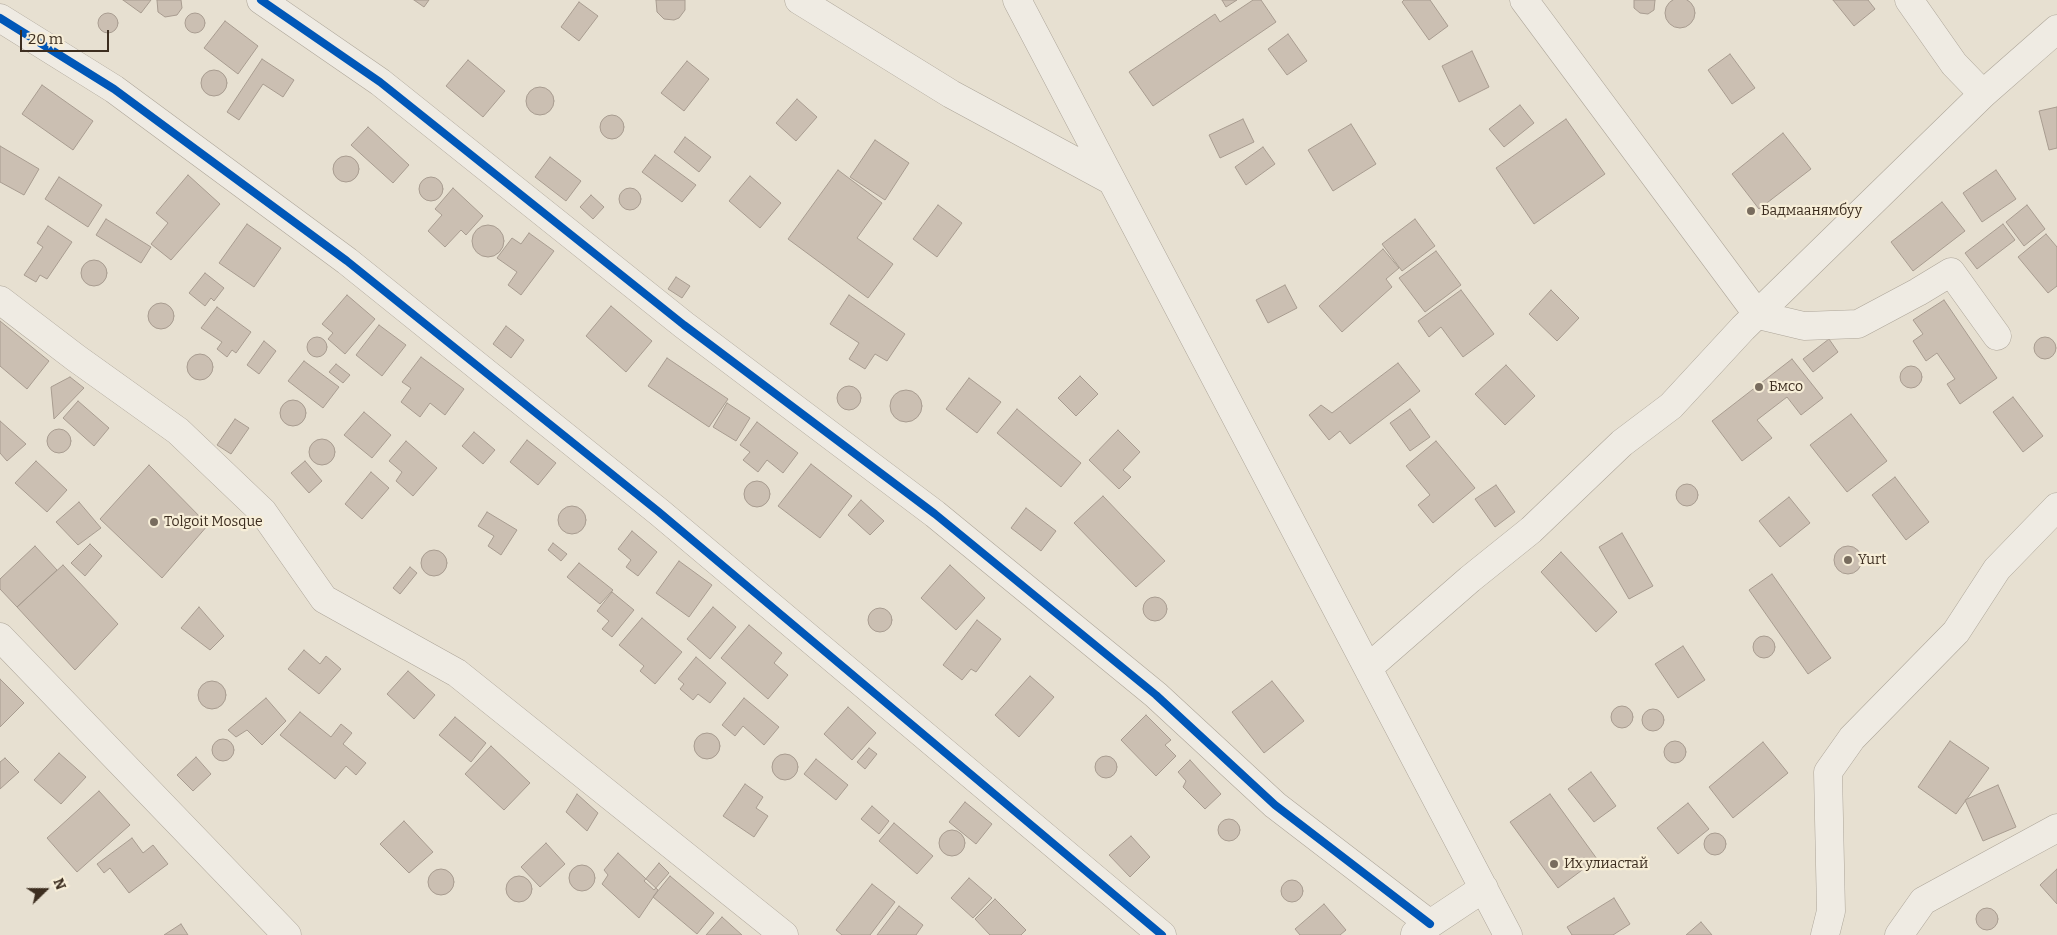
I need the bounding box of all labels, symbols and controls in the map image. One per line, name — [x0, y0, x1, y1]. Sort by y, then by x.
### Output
scale bar — [22, 20, 111, 52]
text: 20 m — [28, 30, 63, 48]
place label: Бадмаанямбуу — [1761, 203, 1862, 219]
marker: Бадмаанямбуу — [1745, 205, 1757, 217]
place label: Бмсо — [1769, 379, 1803, 395]
marker: Бмсо — [1753, 381, 1765, 393]
place label: Tolgoit Mosque — [164, 514, 263, 530]
marker: Tolgoit Mosque — [148, 516, 160, 528]
place label: Yurt — [1858, 552, 1886, 568]
marker: Yurt — [1842, 554, 1854, 566]
place label: Их улиастай — [1564, 856, 1648, 872]
marker: Их улиастай — [1548, 858, 1560, 870]
north arrow — [20, 865, 70, 915]
text: N — [49, 876, 69, 892]

